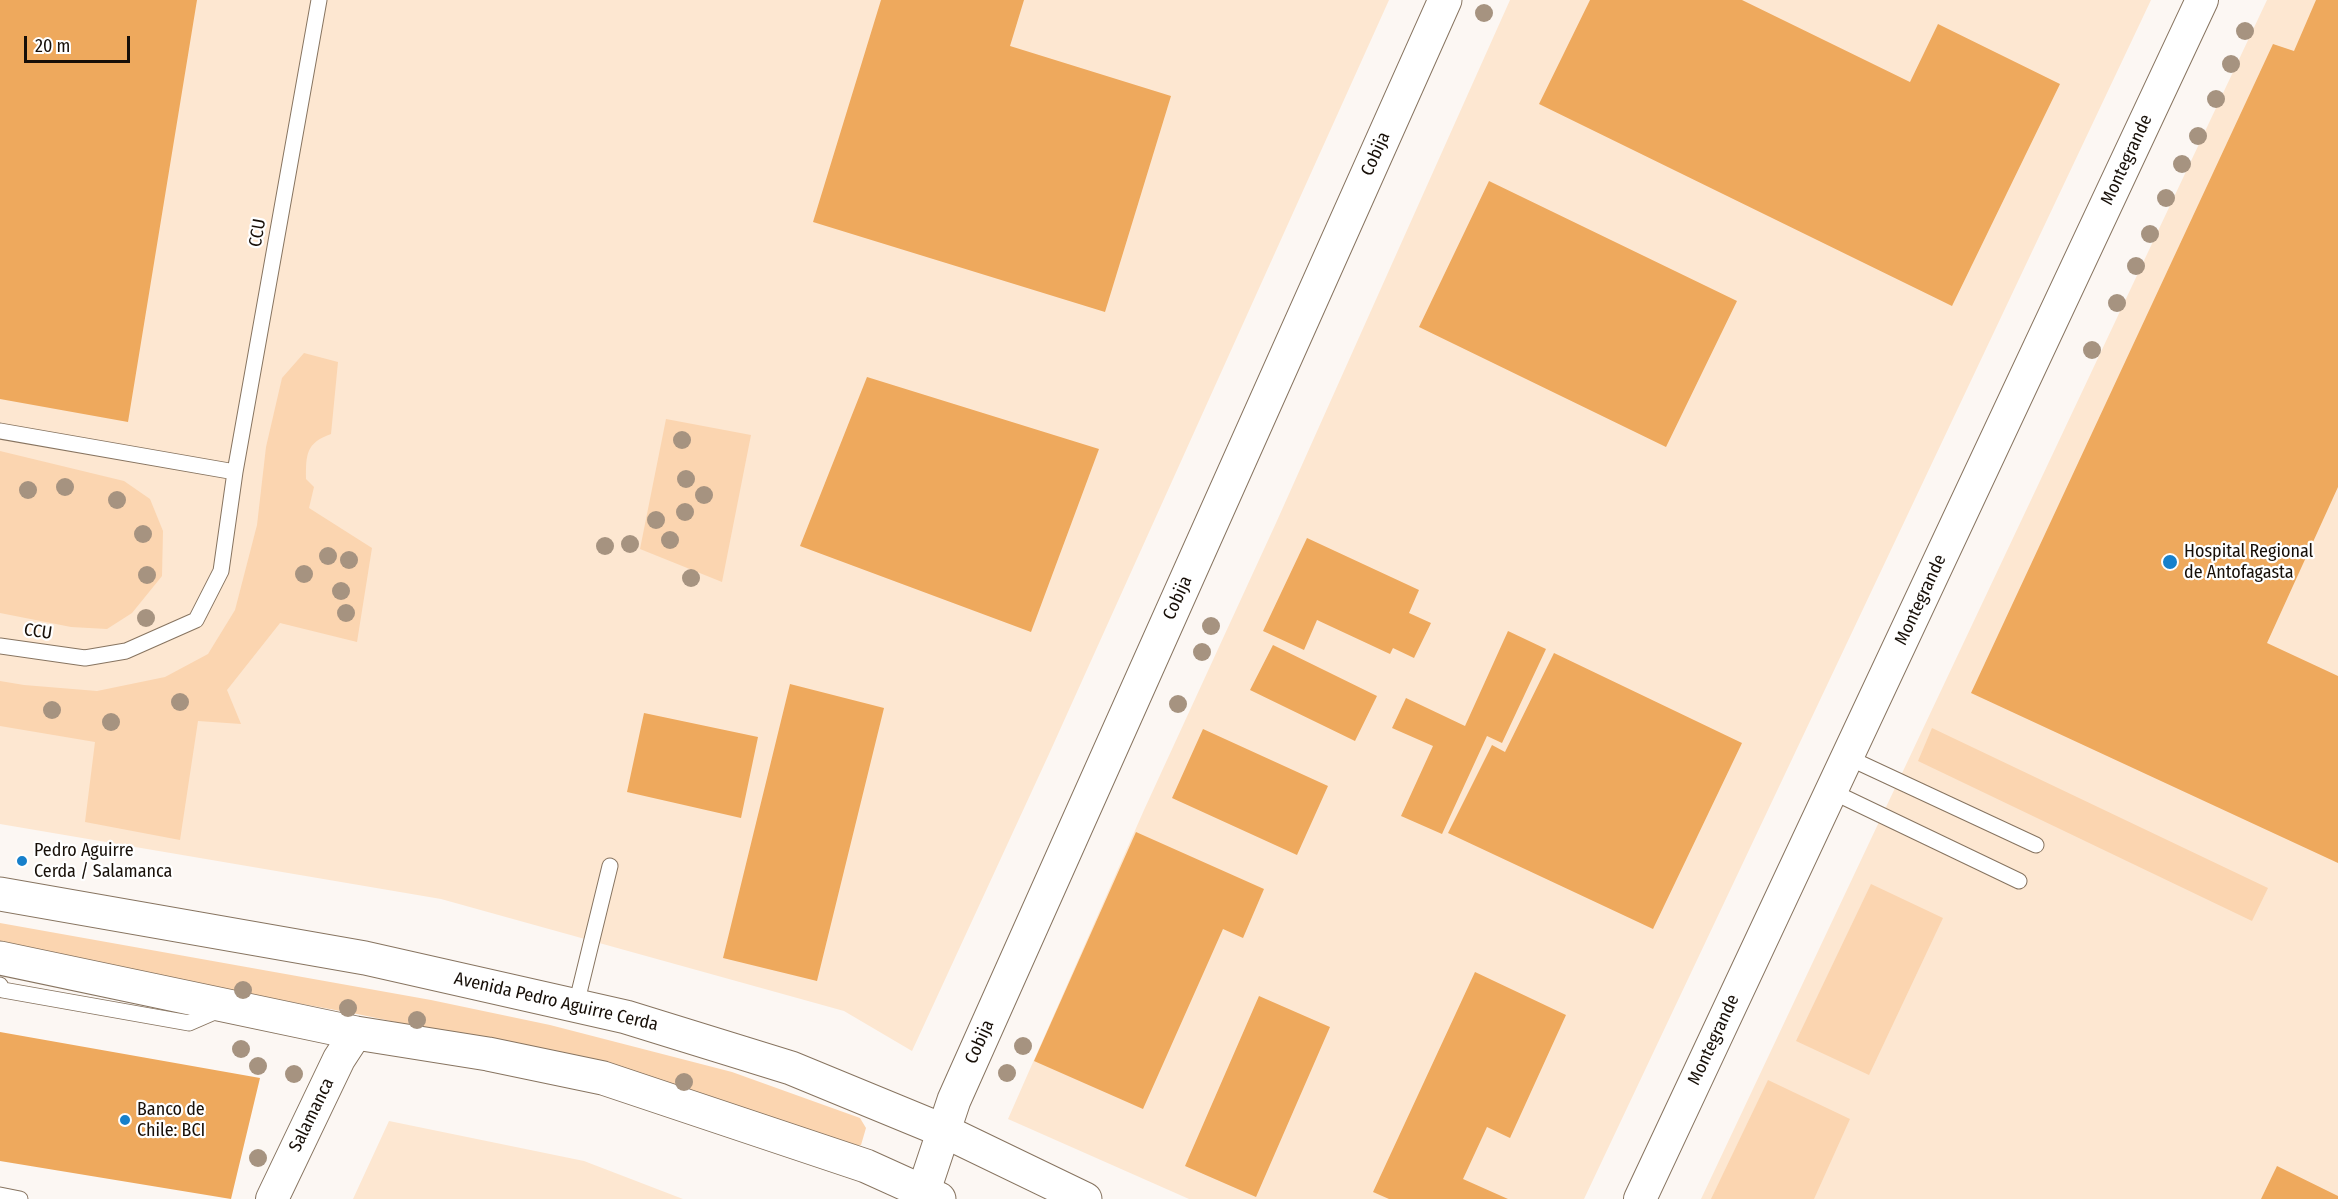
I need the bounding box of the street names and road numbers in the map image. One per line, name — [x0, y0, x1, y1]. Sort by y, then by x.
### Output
street label: Montegrande — [2097, 111, 2157, 209]
street label: Cobija — [1357, 129, 1395, 179]
street label: CCU — [245, 217, 271, 249]
street label: Montegrande — [1891, 551, 1951, 649]
street label: Cobija — [1159, 573, 1197, 623]
street label: CCU — [22, 619, 54, 645]
street label: Avenida Pedro Aguirre Cerda — [452, 968, 660, 1036]
street label: Montegrande — [1684, 991, 1744, 1089]
street label: Cobija — [961, 1017, 999, 1067]
street label: Salamanca — [285, 1075, 339, 1155]

